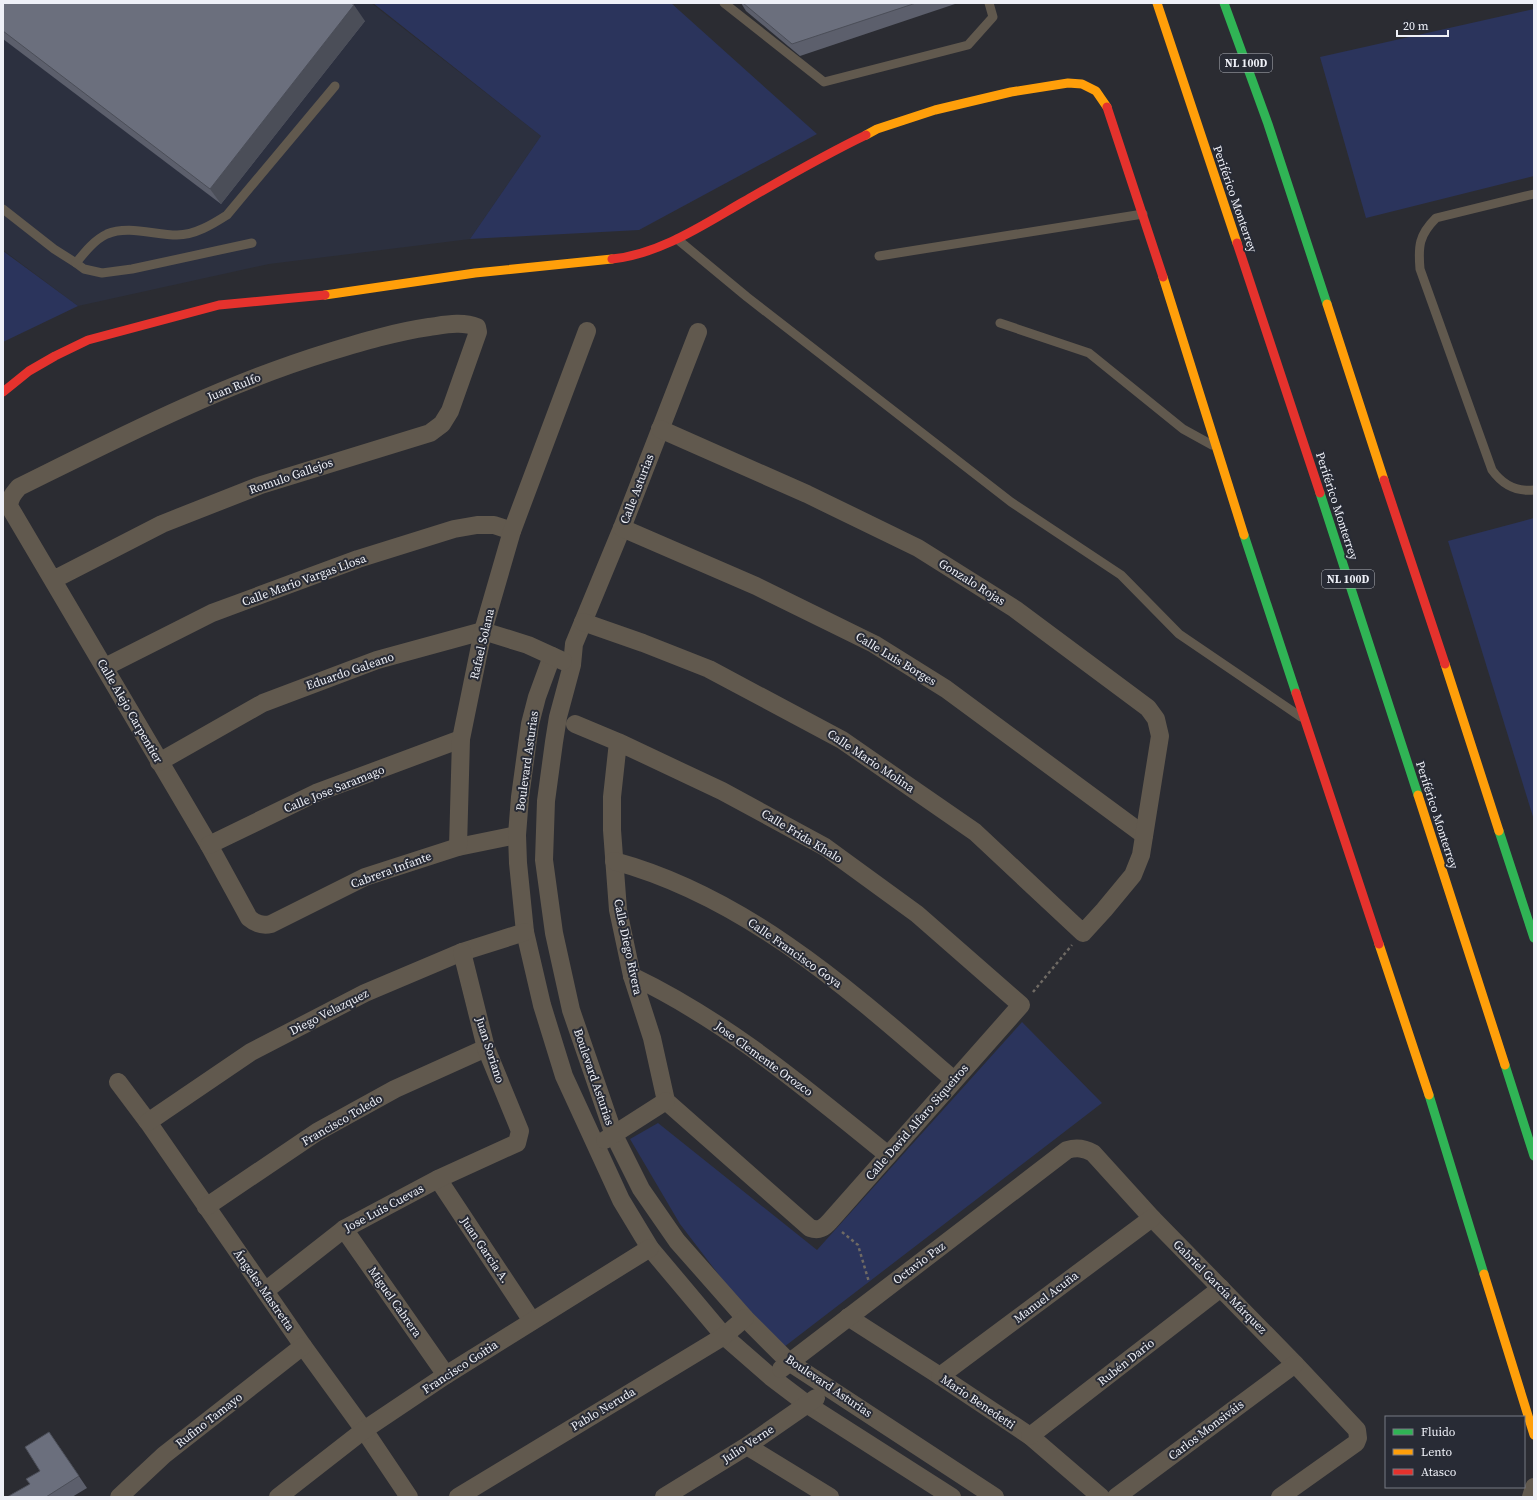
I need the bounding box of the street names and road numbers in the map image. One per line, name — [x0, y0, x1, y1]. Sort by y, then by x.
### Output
road number: NL 100D — [1220, 54, 1272, 72]
street label: Periférico Monterrey — [1209, 143, 1261, 255]
street label: Juan Rulfo — [204, 369, 263, 405]
street label: Periférico Monterrey — [1312, 450, 1362, 563]
street label: Calle Asturias — [616, 452, 658, 526]
street label: Romulo Gallejos — [247, 454, 335, 498]
street label: Calle Mario Vargas Llosa — [240, 550, 369, 610]
street label: Gonzalo Rojas — [936, 555, 1008, 609]
road number: NL 100D — [1322, 570, 1374, 588]
street label: Rafael Solana — [466, 606, 498, 681]
street label: Calle Luis Borges — [853, 629, 939, 689]
street label: Eduardo Galeano — [304, 648, 396, 694]
street label: Calle Alejo Carpentier — [94, 656, 166, 766]
street label: Boulevard Asturias — [512, 710, 542, 812]
street label: Calle Mario Molina — [824, 726, 918, 797]
street label: Periférico Monterrey — [1412, 759, 1462, 872]
street label: Calle Jose Saramago — [281, 761, 387, 817]
street label: Calle Frida Khalo — [758, 805, 846, 867]
street label: Cabrera Infante — [348, 848, 434, 892]
street label: Calle Diego Rivera — [610, 898, 646, 997]
street label: Calle Francisco Goya — [745, 915, 846, 992]
street label: Diego Velazquez — [287, 985, 372, 1039]
street label: Juan Soriano — [471, 1014, 508, 1085]
street label: Jose Clemente Orozco — [711, 1018, 816, 1100]
street label: Boulevard Asturias — [570, 1027, 618, 1127]
street label: Calle David Alfaro Siqueiros — [862, 1060, 972, 1184]
street label: Francisco Toledo — [299, 1090, 386, 1150]
street label: Jose Luis Cuevas — [341, 1180, 427, 1236]
street label: Juan Garcia A. — [456, 1213, 513, 1286]
street label: Gabriel García Márquez — [1170, 1237, 1271, 1338]
street label: Octavio Paz — [890, 1238, 949, 1288]
street label: Ángeles Mastretta — [230, 1246, 299, 1335]
street label: Miguel Cabrera — [365, 1264, 426, 1341]
street label: Manuel Acuña — [1010, 1267, 1082, 1327]
street label: Rubén Dario — [1094, 1335, 1158, 1389]
street label: Francisco Goitia — [419, 1336, 501, 1397]
street label: Boulevard Asturias — [783, 1351, 875, 1421]
street label: Mario Benedetti — [938, 1371, 1019, 1433]
street label: Pablo Neruda — [568, 1383, 639, 1435]
street label: Rufino Tamayo — [172, 1389, 246, 1451]
street label: Carlos Monsiváis — [1165, 1396, 1247, 1464]
street label: Julio Verne — [718, 1421, 777, 1467]

